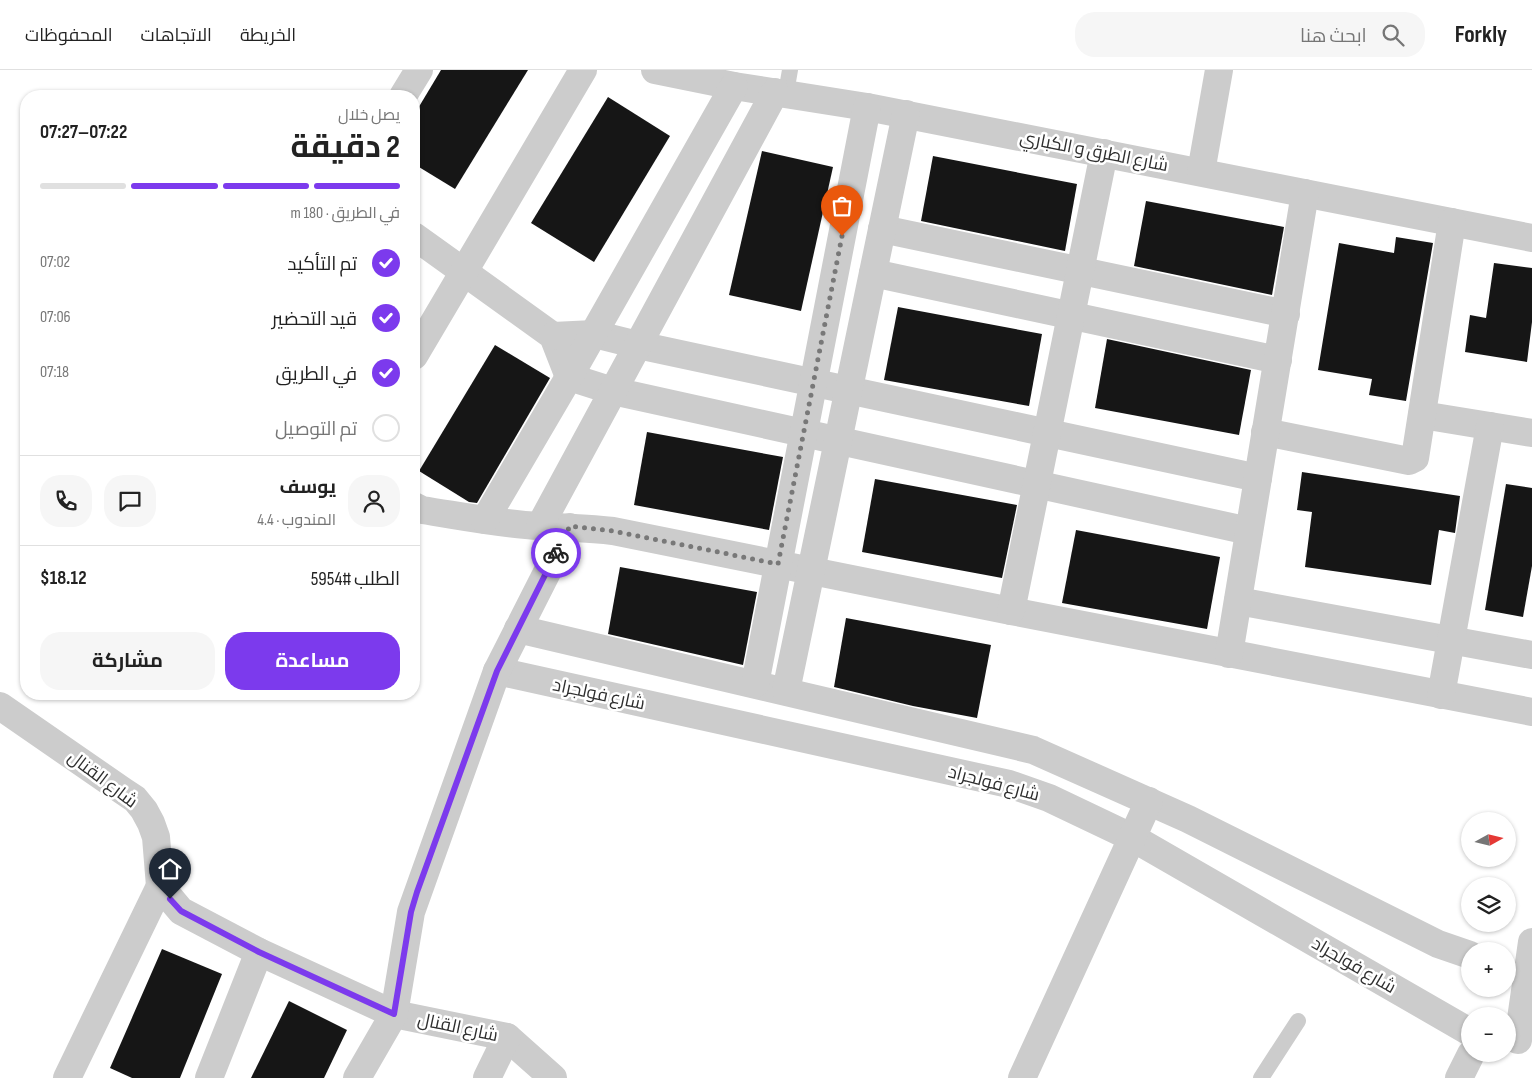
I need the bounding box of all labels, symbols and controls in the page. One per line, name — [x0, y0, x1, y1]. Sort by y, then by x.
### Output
search box — [1075, 12, 1425, 57]
text: Forkly — [1455, 20, 1507, 49]
icon: search — [1379, 21, 1407, 49]
text: المحفوظات — [25, 25, 113, 46]
text: الاتجاهات — [141, 25, 212, 46]
text: الخريطة — [240, 25, 296, 46]
text: ابحث هنا — [1300, 25, 1367, 48]
text: يصل خلال — [338, 106, 400, 125]
text: 07:22–07:27 — [40, 121, 127, 144]
street label: شارع الطرق و الكباري — [1017, 127, 1170, 179]
text: 2 دقيقة — [291, 128, 400, 167]
pin — [821, 185, 863, 236]
icon: bag — [828, 192, 856, 220]
text: في الطريق · 180 m — [291, 204, 400, 223]
icon: check — [372, 249, 400, 277]
text: 07:02 — [40, 253, 70, 272]
text: تم التأكيد — [287, 253, 357, 276]
icon: check — [372, 304, 400, 332]
text: 07:06 — [40, 308, 71, 327]
text: قيد التحضير — [272, 308, 357, 331]
icon: check — [372, 359, 400, 387]
text: 07:18 — [40, 363, 69, 382]
text: في الطريق — [276, 363, 357, 386]
text: تم التوصيل — [275, 418, 357, 441]
button: phone — [40, 475, 92, 527]
button: chat — [104, 475, 156, 527]
button: person — [348, 475, 400, 527]
text: يوسف — [280, 476, 336, 499]
text: المندوب · 4.4 — [257, 511, 336, 530]
courier — [531, 528, 581, 578]
icon: bike — [542, 539, 570, 567]
text: $18.12 — [40, 567, 87, 590]
text: الطلب #5954 — [311, 568, 400, 591]
button: مشاركة — [40, 632, 215, 690]
button: مساعدة — [225, 632, 400, 690]
street label: شارع فولجراد — [551, 674, 647, 715]
street label: شارع القنال — [63, 746, 142, 813]
street label: شارع فولجراد — [946, 761, 1042, 807]
north arrow — [1461, 812, 1516, 868]
map controls — [1461, 812, 1516, 1062]
pin — [149, 848, 191, 899]
icon: home — [156, 855, 184, 883]
button: layers — [1461, 877, 1516, 932]
street label: شارع فولجراد — [1307, 933, 1400, 999]
button: + — [1461, 942, 1516, 997]
button: − — [1461, 1007, 1516, 1062]
street label: شارع القنال — [416, 1009, 500, 1047]

